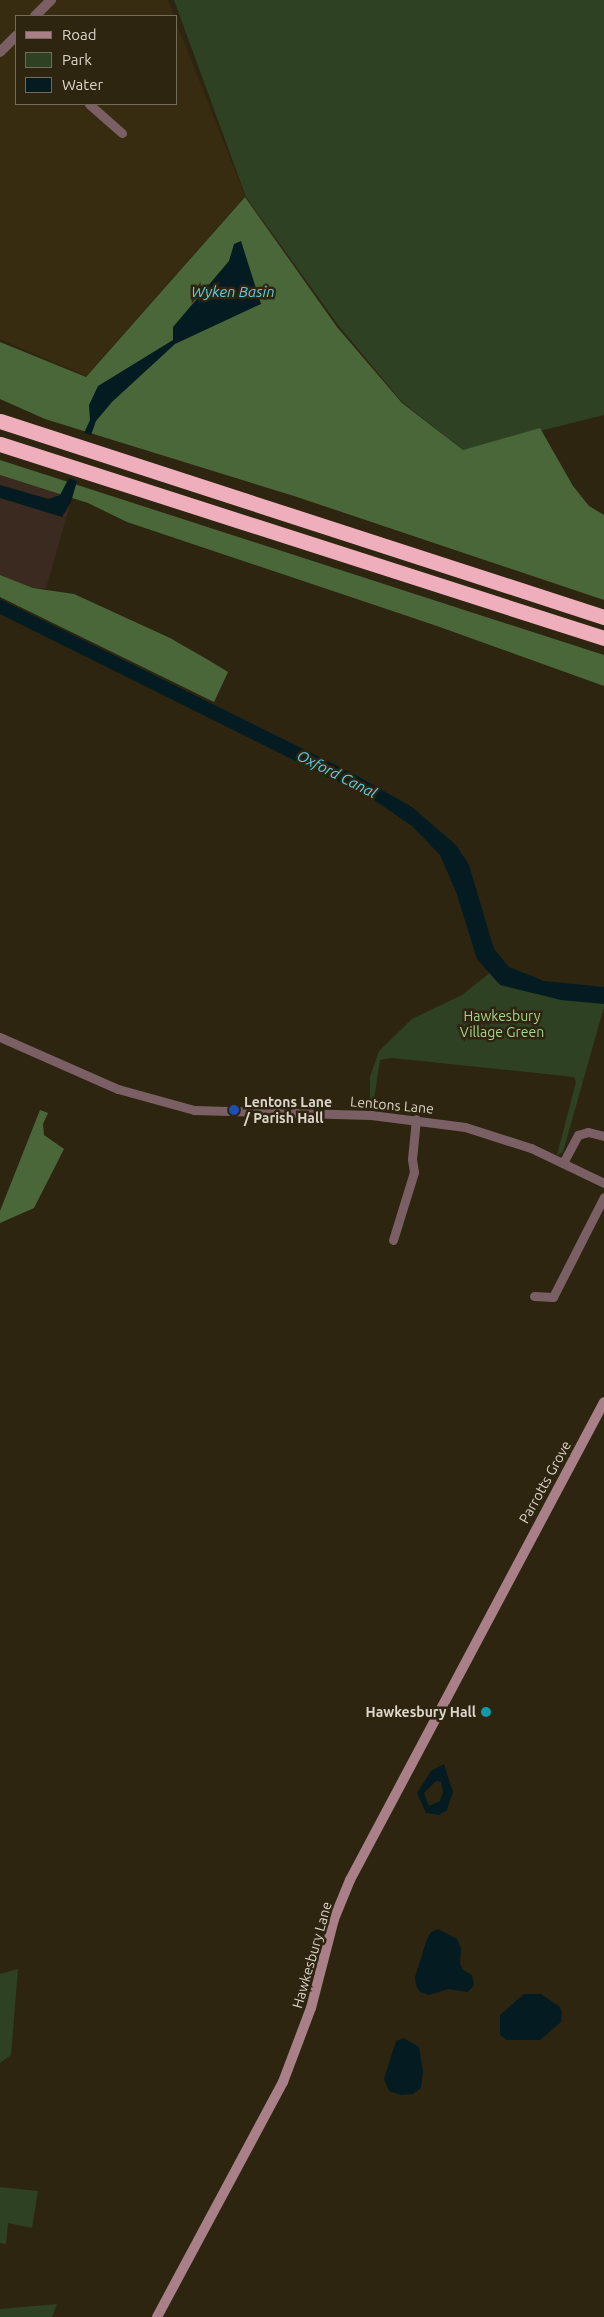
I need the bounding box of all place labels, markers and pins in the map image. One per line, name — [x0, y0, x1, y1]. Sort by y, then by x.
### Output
place label: Lentons Lane / Parish Hall — [244, 1094, 332, 1126]
marker: Lentons Lane / Parish Hall — [228, 1104, 240, 1116]
place label: Hawkesbury Hall — [366, 1704, 476, 1720]
marker: Hawkesbury Hall — [480, 1706, 492, 1718]

